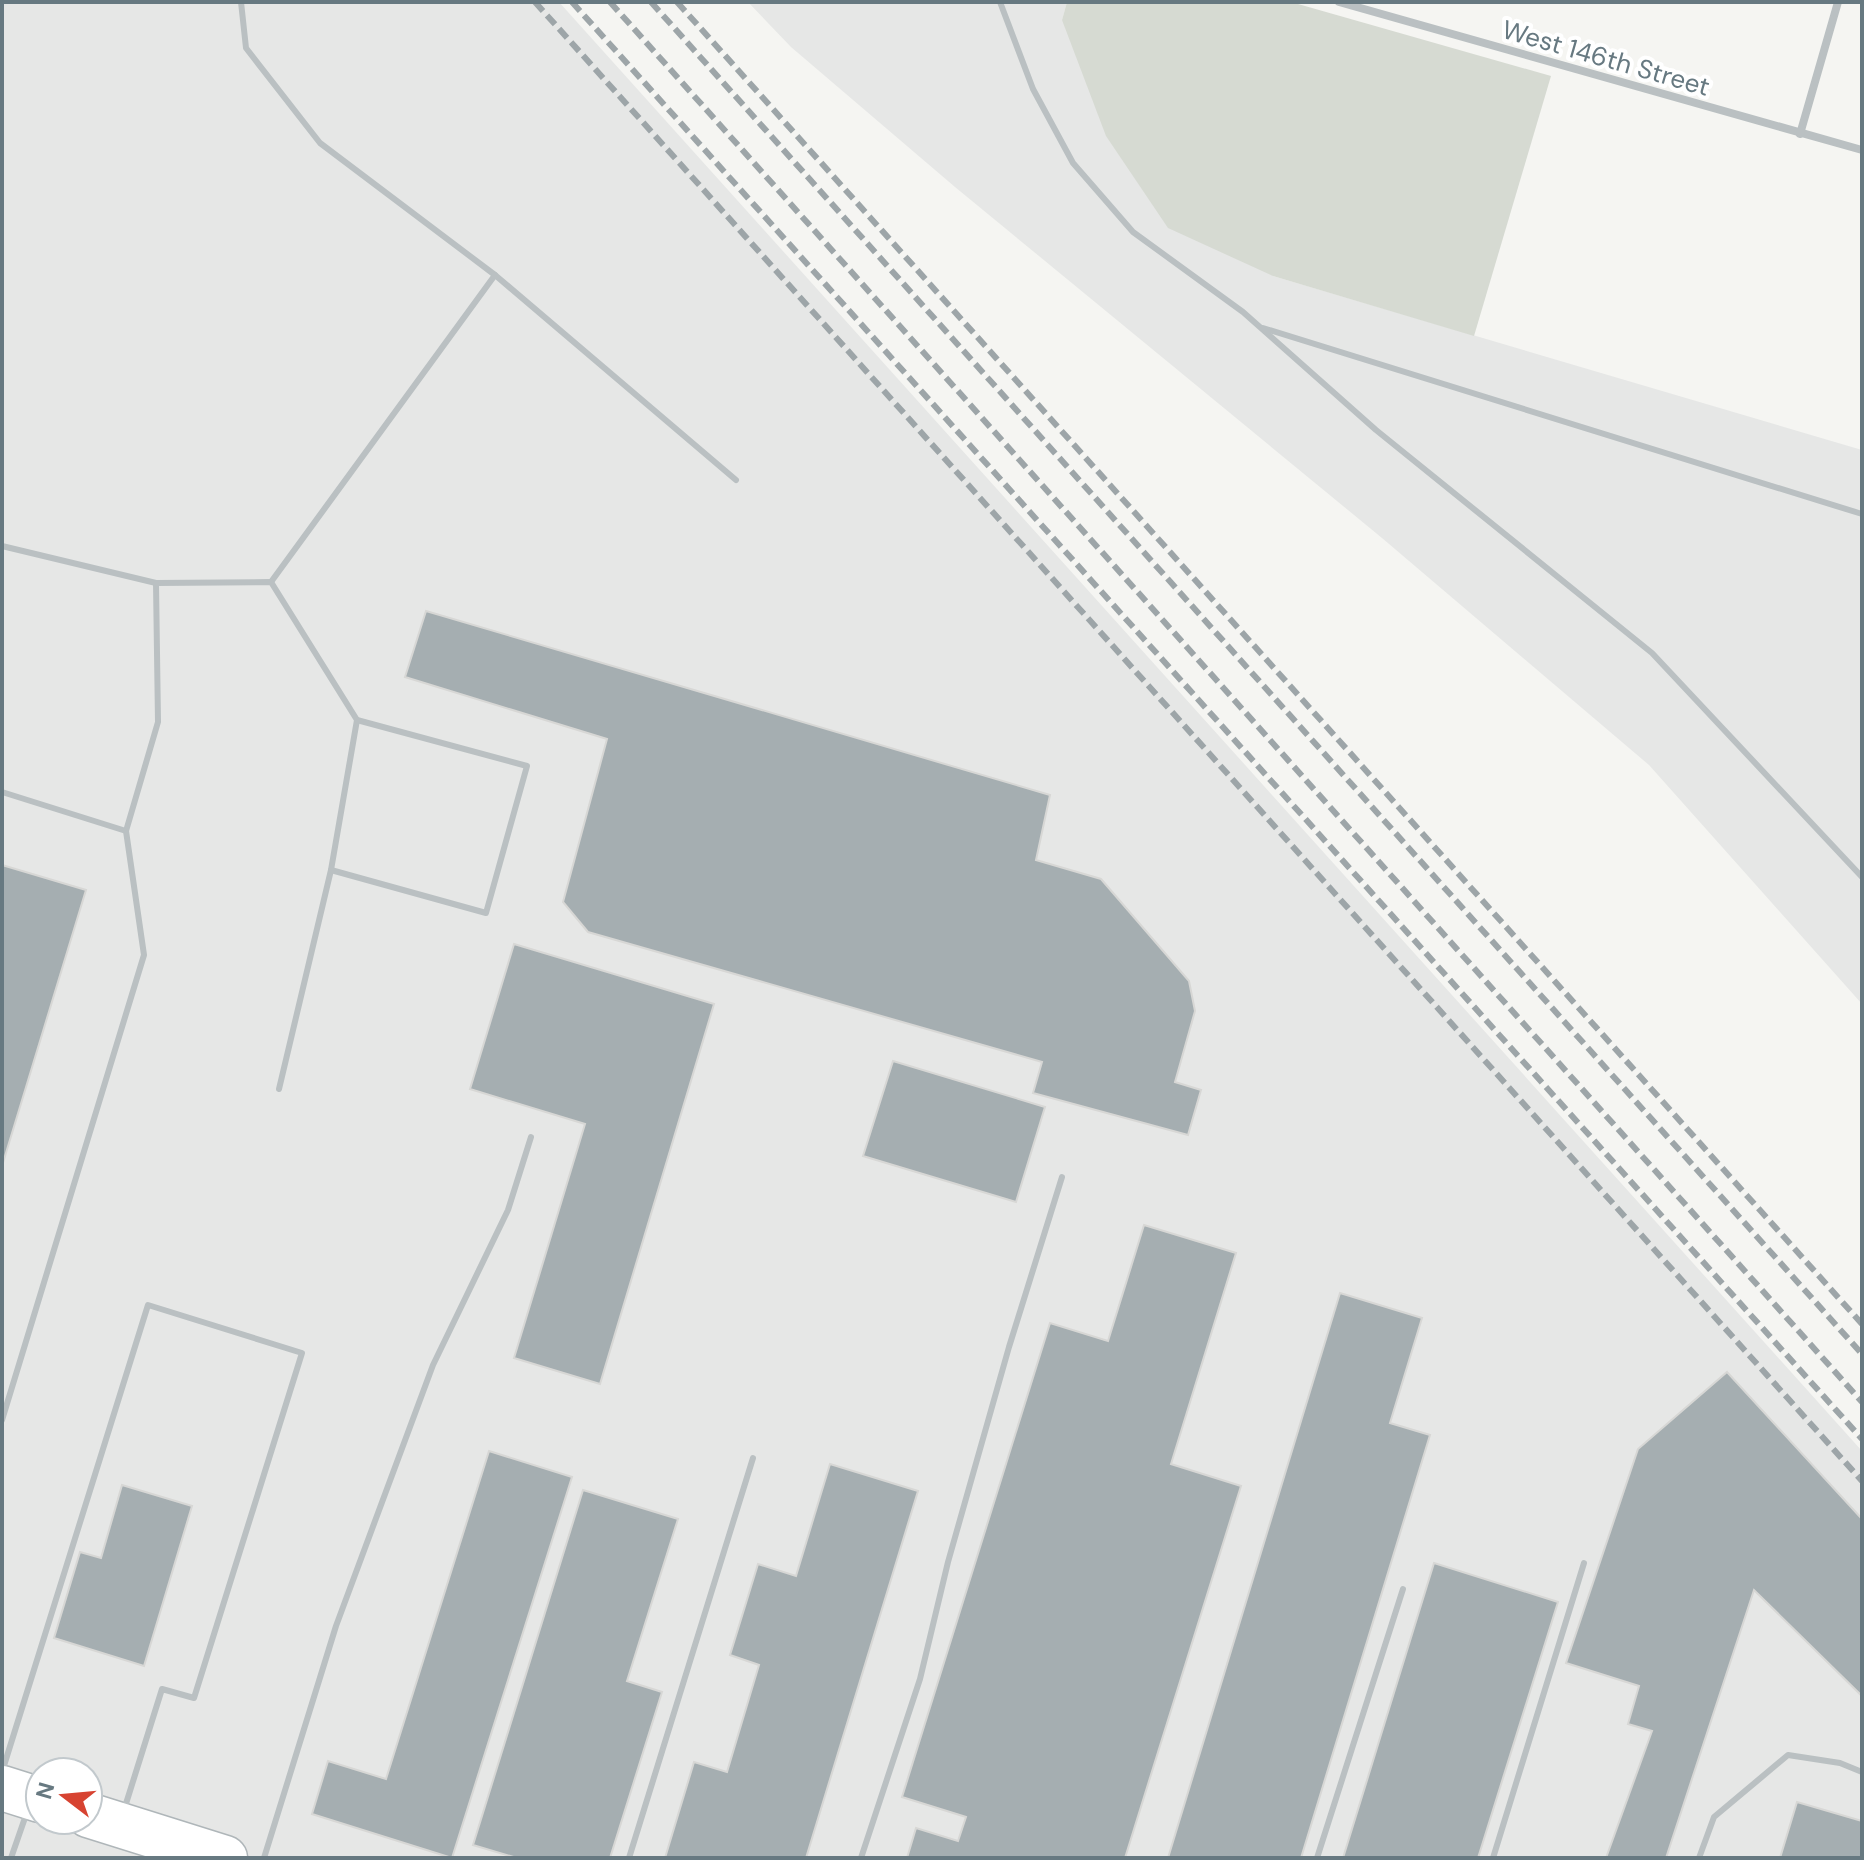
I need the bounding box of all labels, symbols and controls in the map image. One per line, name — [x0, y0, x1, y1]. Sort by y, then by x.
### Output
street label: West 146th Street — [1498, 12, 1714, 104]
north arrow — [24, 1756, 104, 1836]
text: N — [29, 1779, 61, 1802]

